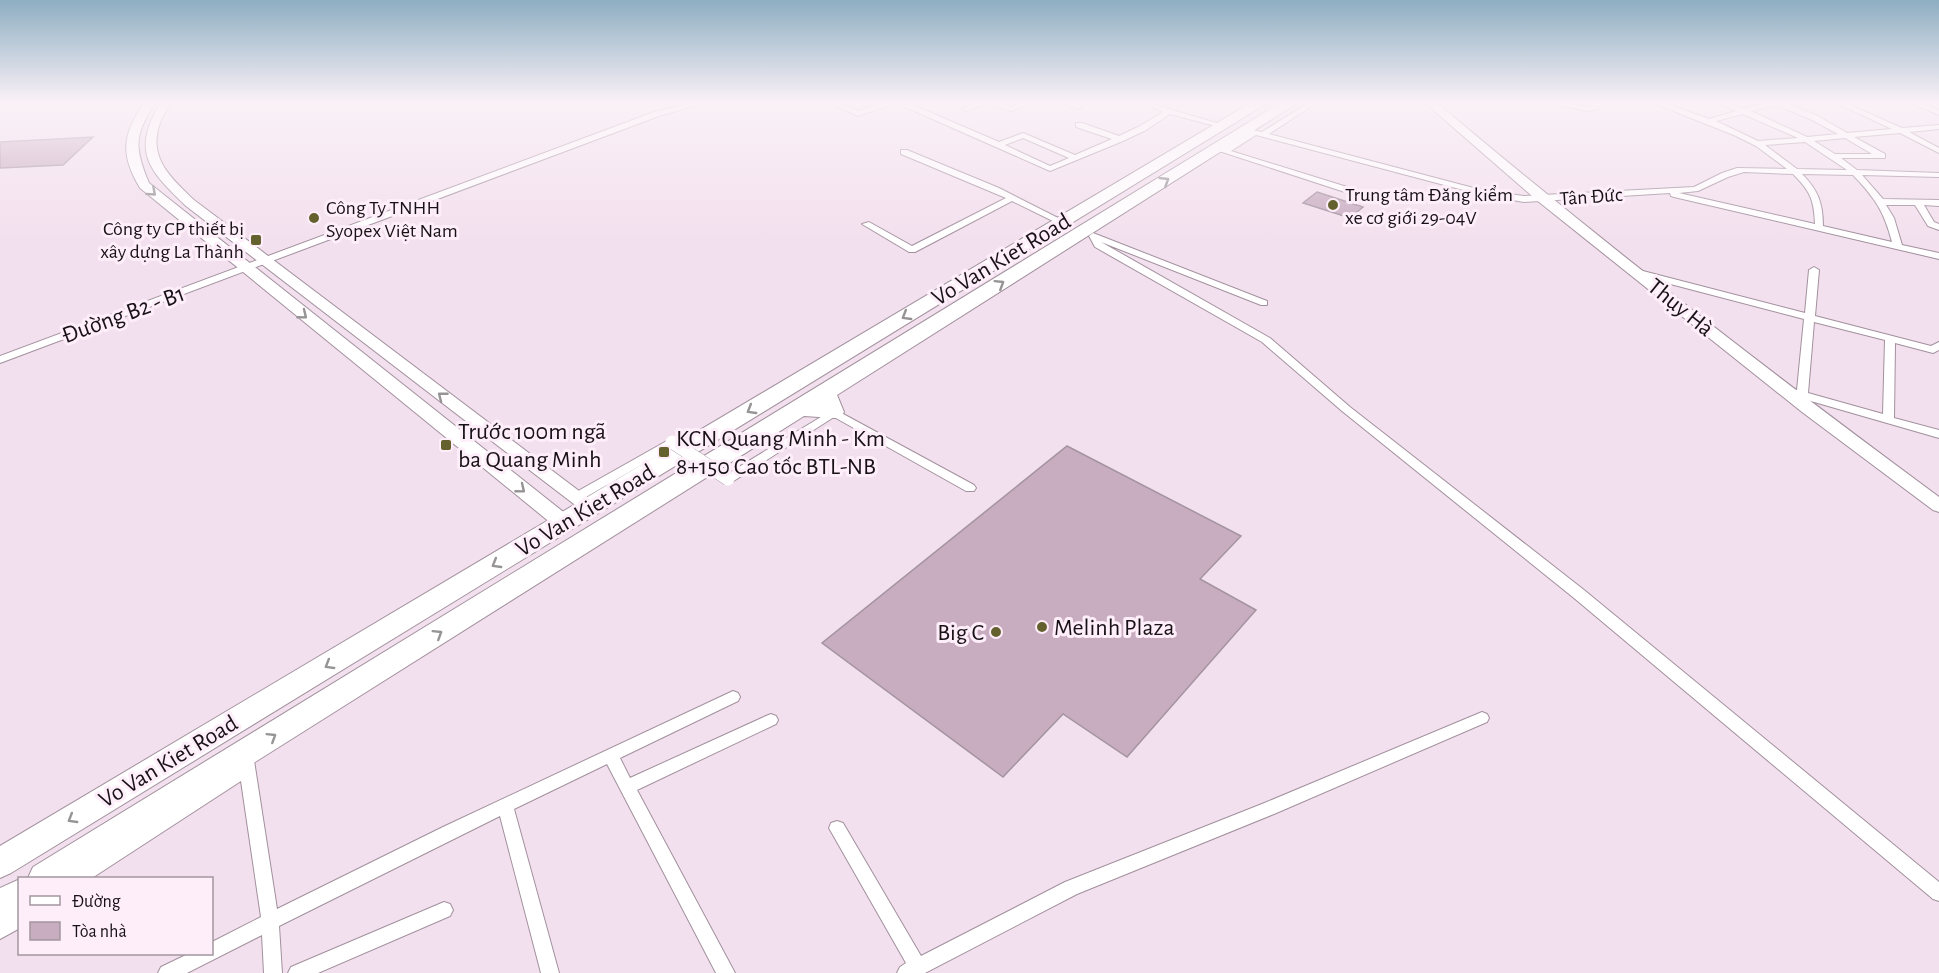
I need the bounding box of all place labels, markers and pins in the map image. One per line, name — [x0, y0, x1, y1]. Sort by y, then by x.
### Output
place label: Trung tâm Đăng kiểm xe cơ giới 29-04V — [1345, 185, 1513, 228]
place label: Công Ty TNHH Syopex Việt Nam — [326, 198, 458, 241]
marker: Trung tâm Đăng kiểm xe cơ giới 29-04V — [1326, 198, 1340, 212]
marker: Công Ty TNHH Syopex Việt Nam — [307, 211, 321, 225]
place label: Công ty CP thiết bị xây dựng La Thành — [100, 219, 244, 262]
marker: Công ty CP thiết bị xây dựng La Thành — [249, 233, 263, 247]
place label: Trước 100m ngã ba Quang Minh — [458, 420, 606, 472]
place label: KCN Quang Minh - Km 8+150 Cao tốc BTL-NB — [676, 427, 885, 479]
marker: Trước 100m ngã ba Quang Minh — [439, 438, 453, 452]
marker: KCN Quang Minh - Km 8+150 Cao tốc BTL-NB — [657, 445, 671, 459]
place label: Melinh Plaza — [1054, 616, 1175, 640]
marker: Melinh Plaza — [1035, 620, 1049, 634]
place label: Big C — [937, 621, 984, 645]
marker: Big C — [989, 625, 1003, 639]

